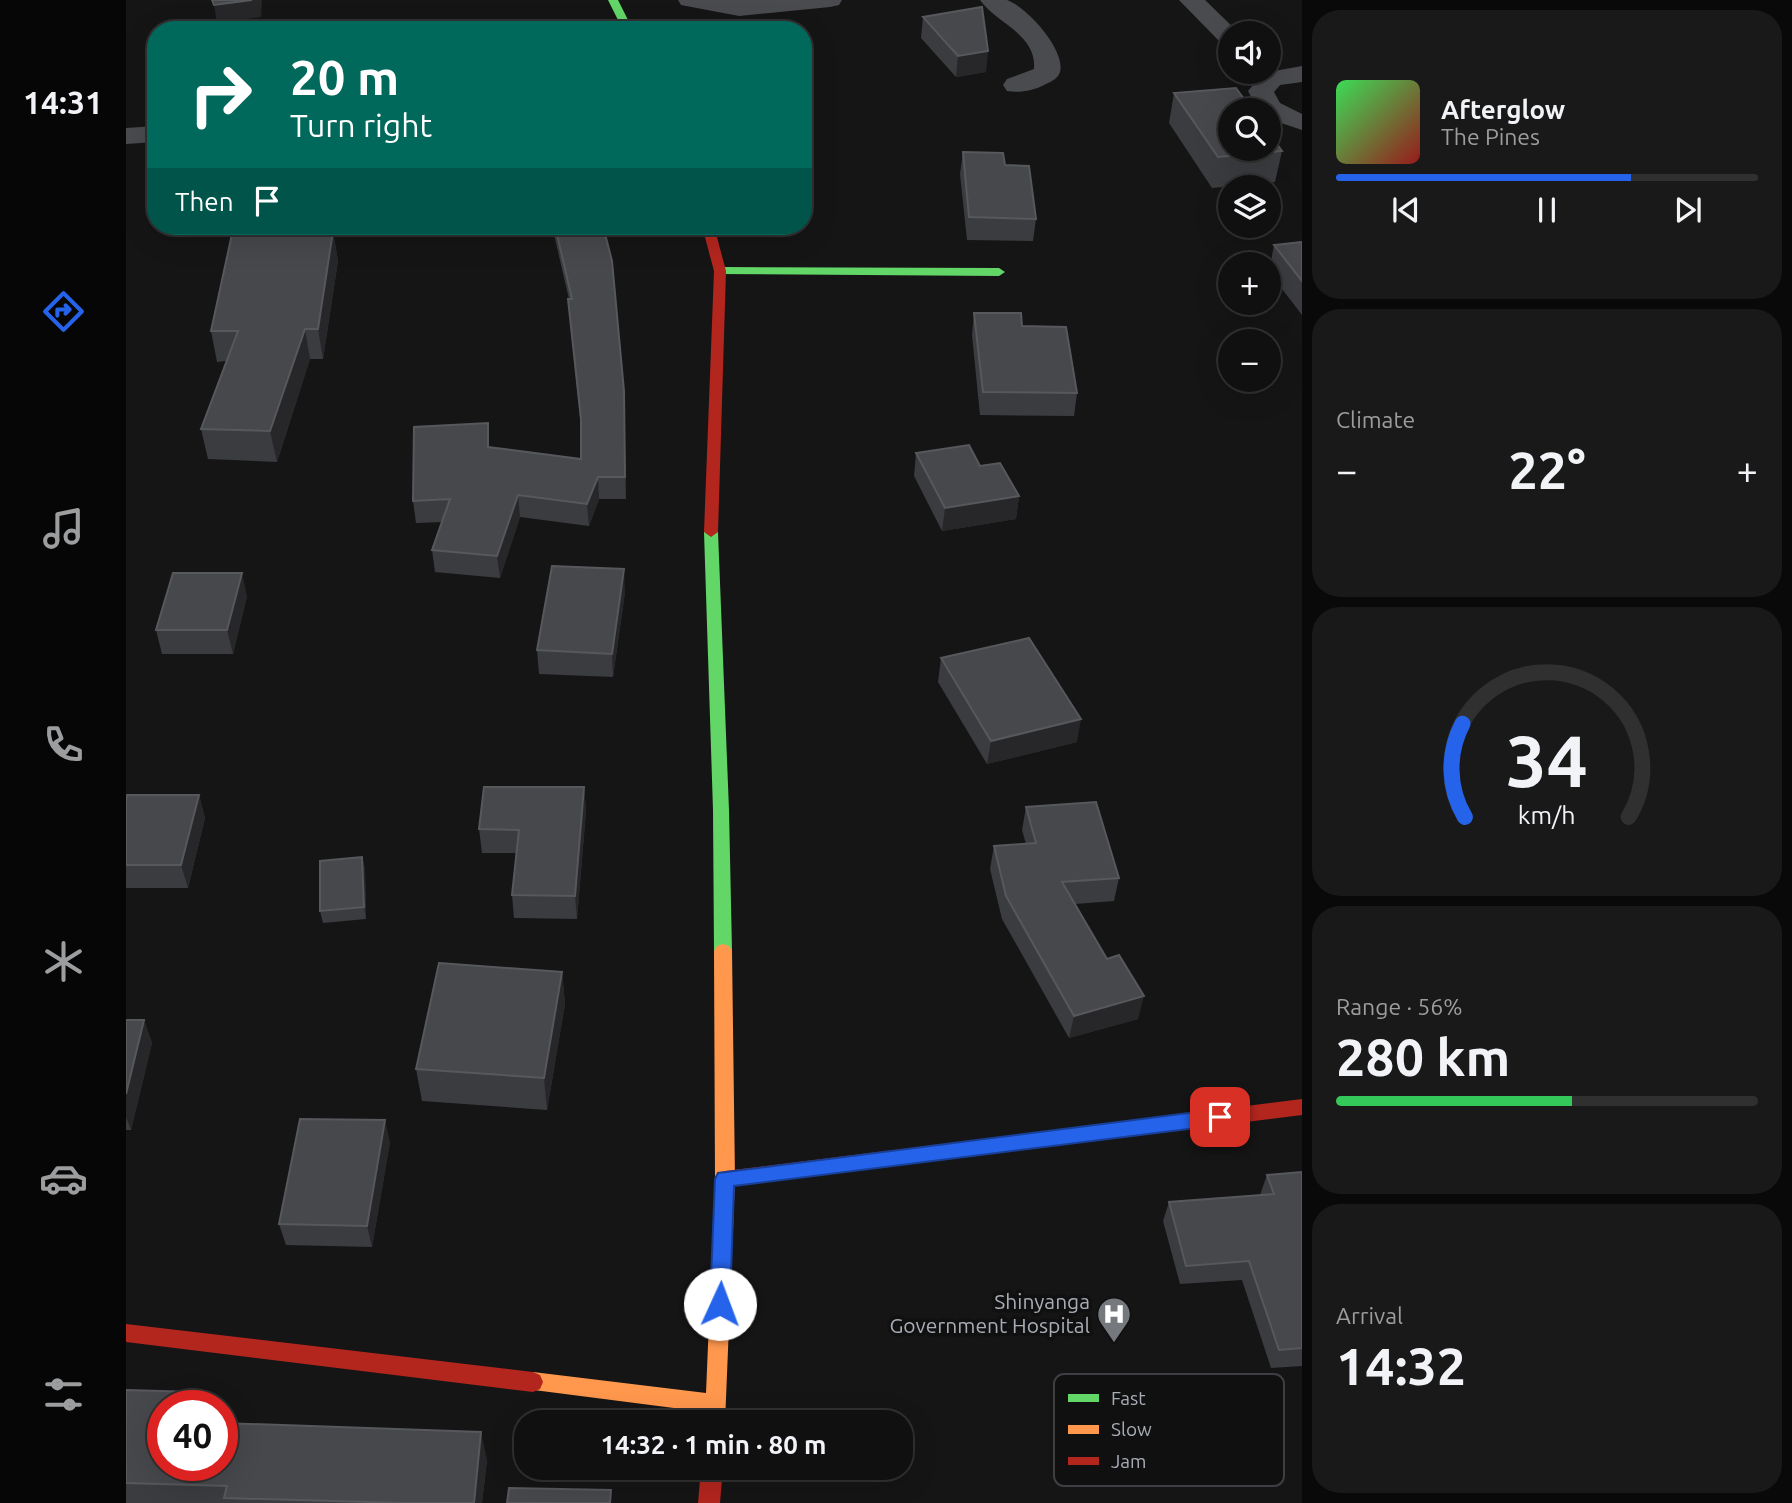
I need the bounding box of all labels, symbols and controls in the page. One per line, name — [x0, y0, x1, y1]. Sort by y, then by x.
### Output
map controls — [1218, 21, 1281, 392]
button: sound — [1218, 21, 1281, 84]
icon: right — [175, 49, 266, 140]
text: 20 m — [290, 49, 399, 104]
text: 14:31 — [23, 84, 103, 120]
text: Afterglow — [1441, 95, 1565, 124]
button: search — [1218, 98, 1281, 161]
text: Turn right — [290, 107, 432, 143]
text: The Pines — [1441, 124, 1540, 149]
button: layers — [1218, 175, 1281, 238]
icon: arrive — [248, 182, 286, 220]
text: Then — [175, 187, 234, 216]
icon: previous — [1387, 191, 1425, 229]
icon: pause — [1528, 191, 1566, 229]
icon: next — [1669, 191, 1707, 229]
button: + — [1218, 252, 1281, 315]
icon: directions — [39, 287, 88, 336]
button: − — [1218, 329, 1281, 392]
text: Climate — [1336, 407, 1415, 432]
text: 22° — [1508, 441, 1586, 499]
text: − — [1336, 449, 1357, 491]
text: + — [1737, 449, 1758, 491]
icon: music — [39, 504, 88, 553]
icon: phone — [39, 720, 88, 769]
text: 34 — [1506, 720, 1588, 802]
text: km/h — [1518, 801, 1576, 829]
icon: climate — [39, 937, 88, 986]
text: Range · 56% — [1336, 994, 1463, 1019]
text: 280 km — [1336, 1028, 1510, 1086]
pin — [1190, 1087, 1250, 1147]
icon: arrive — [1201, 1098, 1239, 1136]
icon: car — [39, 1154, 88, 1203]
position arrow — [683, 1267, 757, 1341]
place label: Shinyanga Government Hospital — [889, 1289, 1090, 1337]
hospital icon: Shinyanga Government Hospital — [1095, 1295, 1133, 1344]
text: Arrival — [1336, 1303, 1403, 1328]
text: 14:32 — [1336, 1337, 1466, 1395]
icon: filters — [39, 1370, 88, 1419]
legend — [1054, 1374, 1284, 1486]
text: Fast — [1111, 1387, 1146, 1409]
speed limit sign: 40 — [147, 1390, 238, 1481]
text: Slow — [1111, 1418, 1152, 1440]
text: 14:32 · 1 min · 80 m — [600, 1430, 827, 1459]
text: Jam — [1111, 1450, 1147, 1472]

